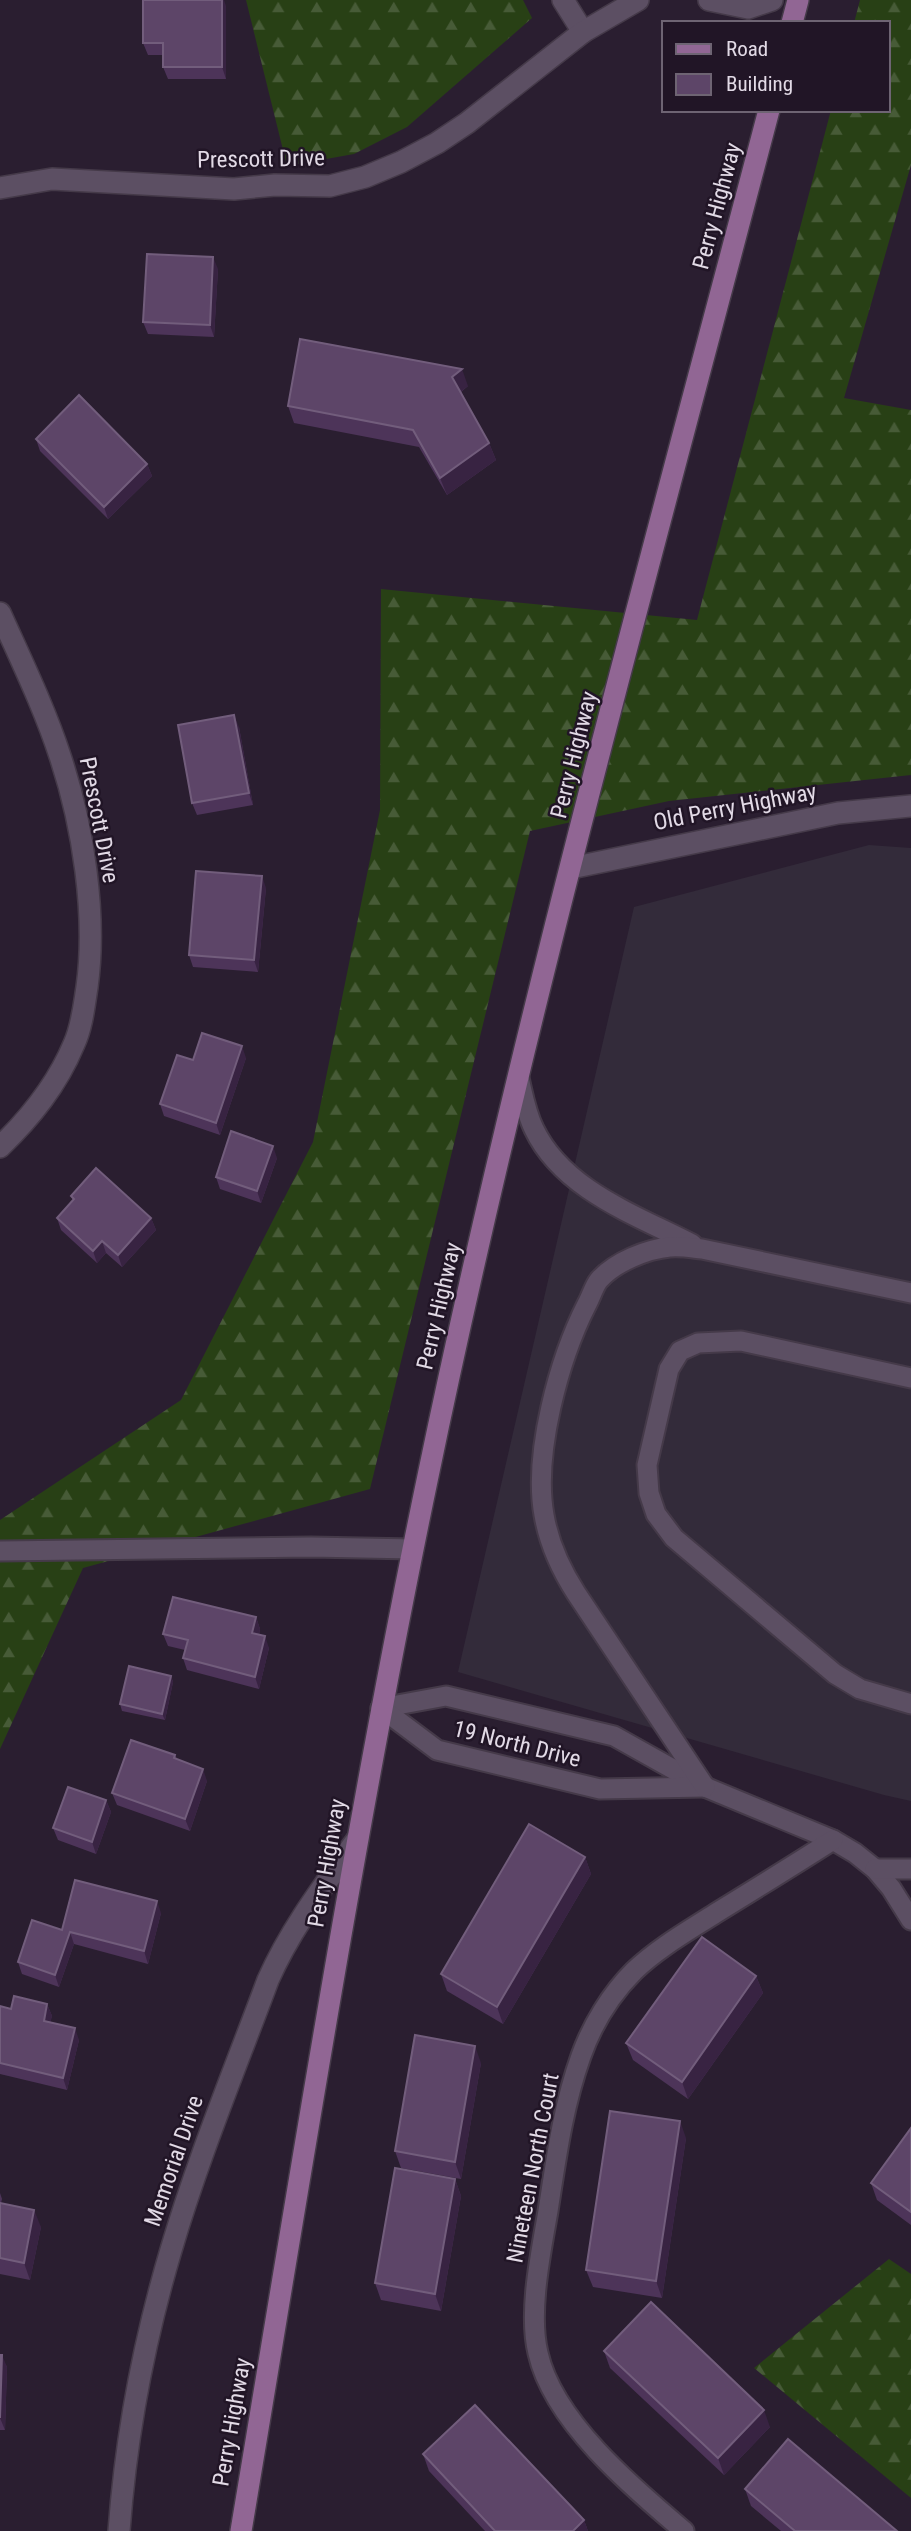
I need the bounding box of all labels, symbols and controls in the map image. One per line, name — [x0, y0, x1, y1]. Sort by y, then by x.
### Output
legend — [662, 21, 890, 112]
text: Road — [726, 37, 768, 61]
text: Building — [726, 72, 793, 96]
street label: Perry Highway — [687, 139, 747, 272]
street label: Prescott Drive — [197, 144, 325, 174]
street label: Perry Highway — [545, 688, 603, 821]
street label: Prescott Drive — [74, 755, 124, 885]
street label: Old Perry Highway — [651, 778, 819, 836]
street label: Perry Highway — [411, 1239, 467, 1372]
street label: 19 North Drive — [450, 1715, 584, 1773]
street label: Perry Highway — [302, 1796, 352, 1929]
street label: Nineteen North Court — [501, 2071, 565, 2265]
street label: Memorial Drive — [139, 2092, 209, 2230]
street label: Perry Highway — [207, 2355, 257, 2488]

